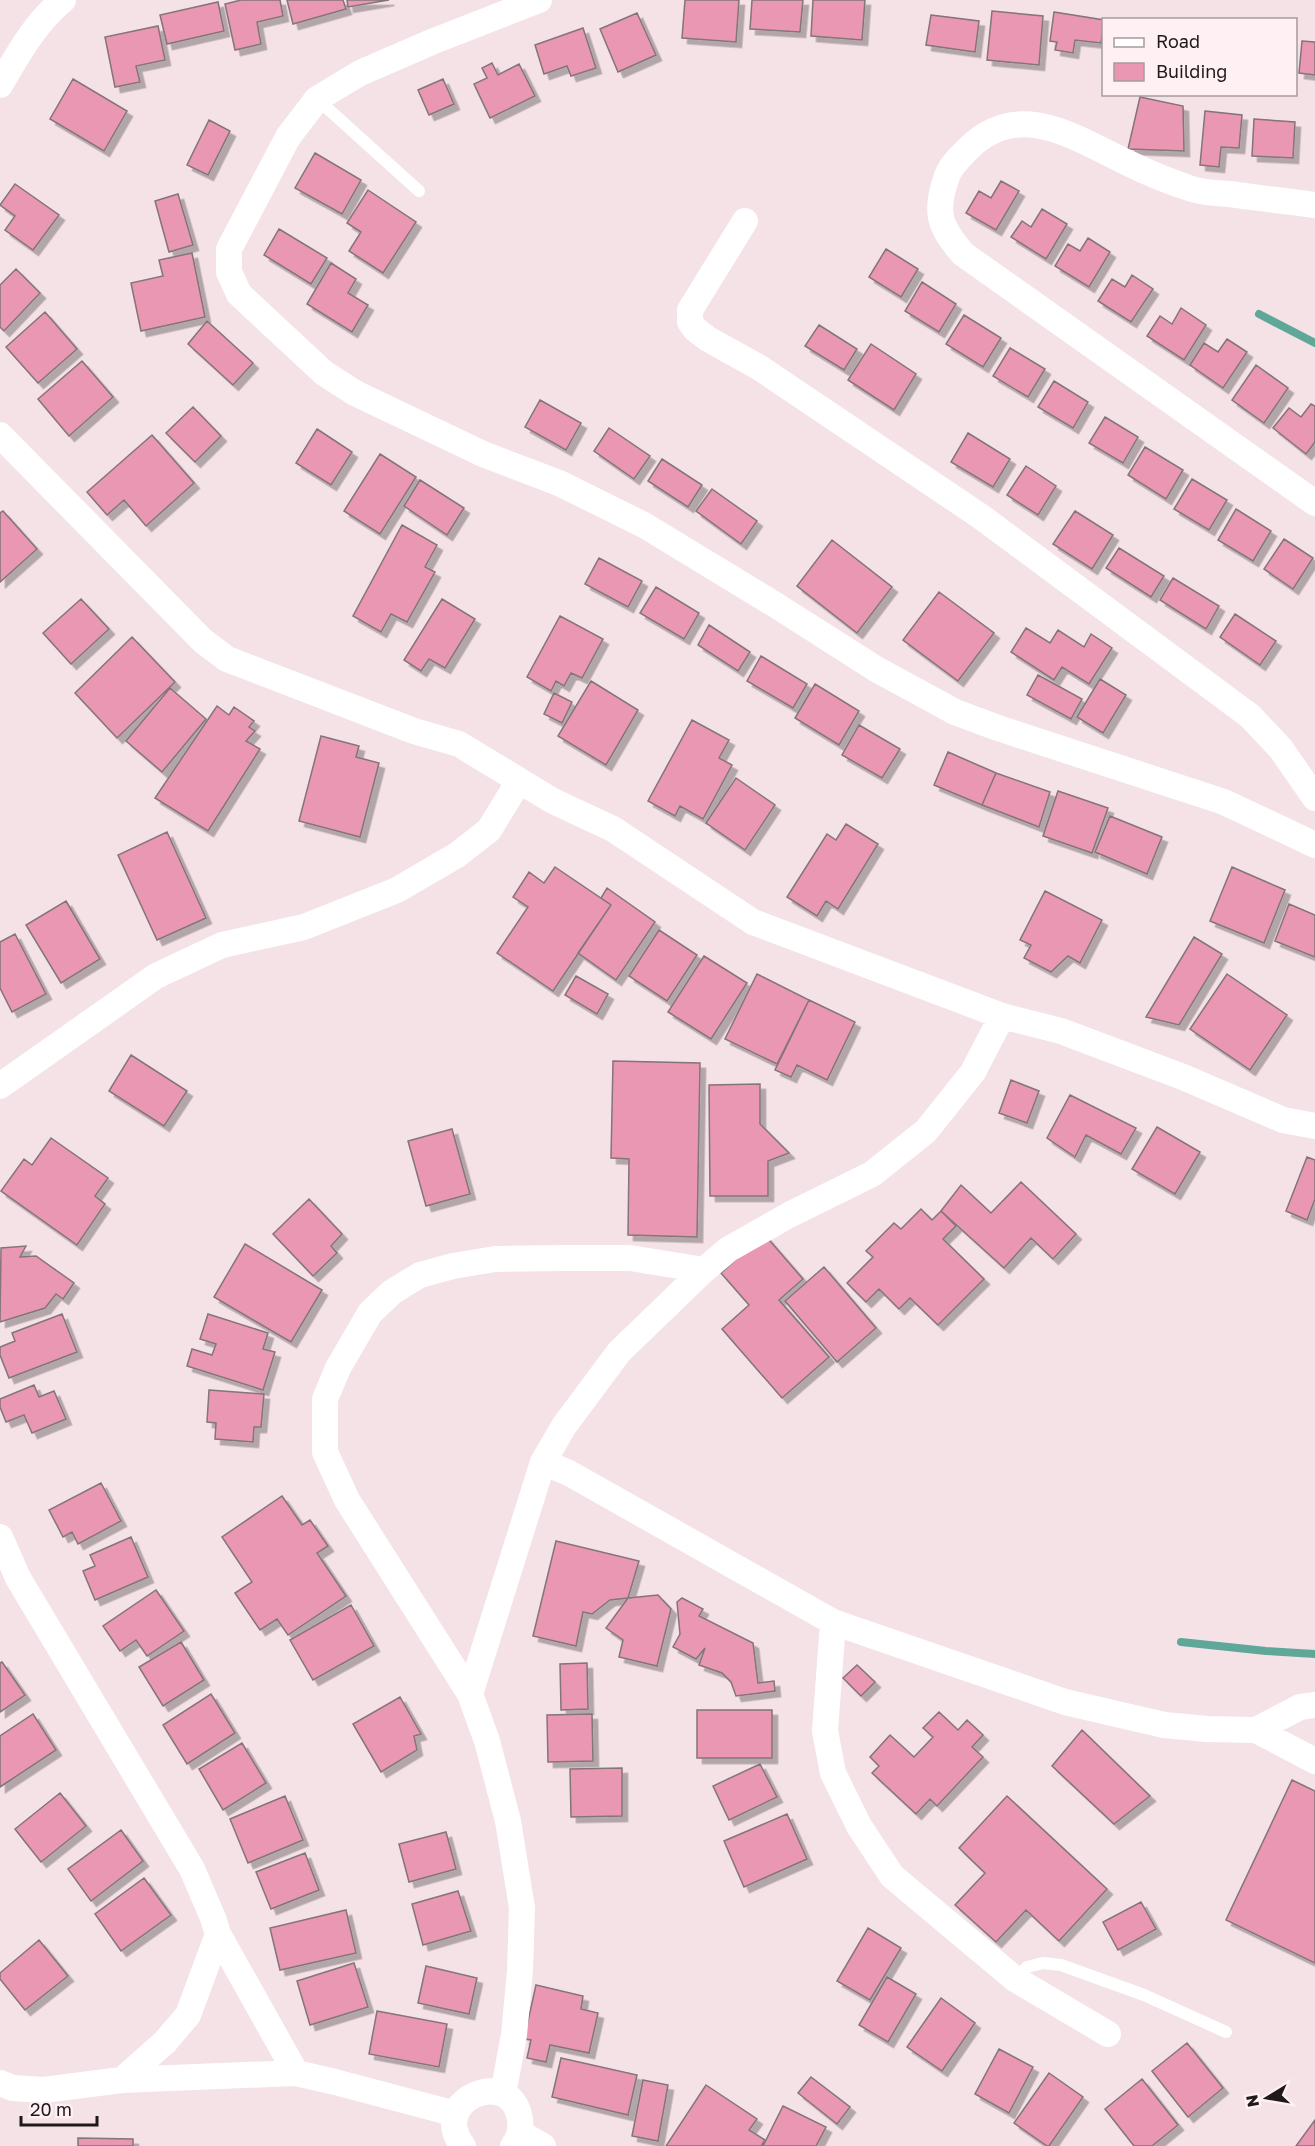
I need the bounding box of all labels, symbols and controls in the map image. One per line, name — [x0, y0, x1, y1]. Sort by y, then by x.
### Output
legend — [1102, 18, 1297, 96]
text: Road — [1156, 30, 1200, 52]
text: Building — [1156, 60, 1227, 82]
north arrow — [1237, 2068, 1297, 2128]
scale bar — [21, 2089, 98, 2127]
text: N — [1241, 2093, 1263, 2109]
text: 20 m — [30, 2098, 72, 2120]

